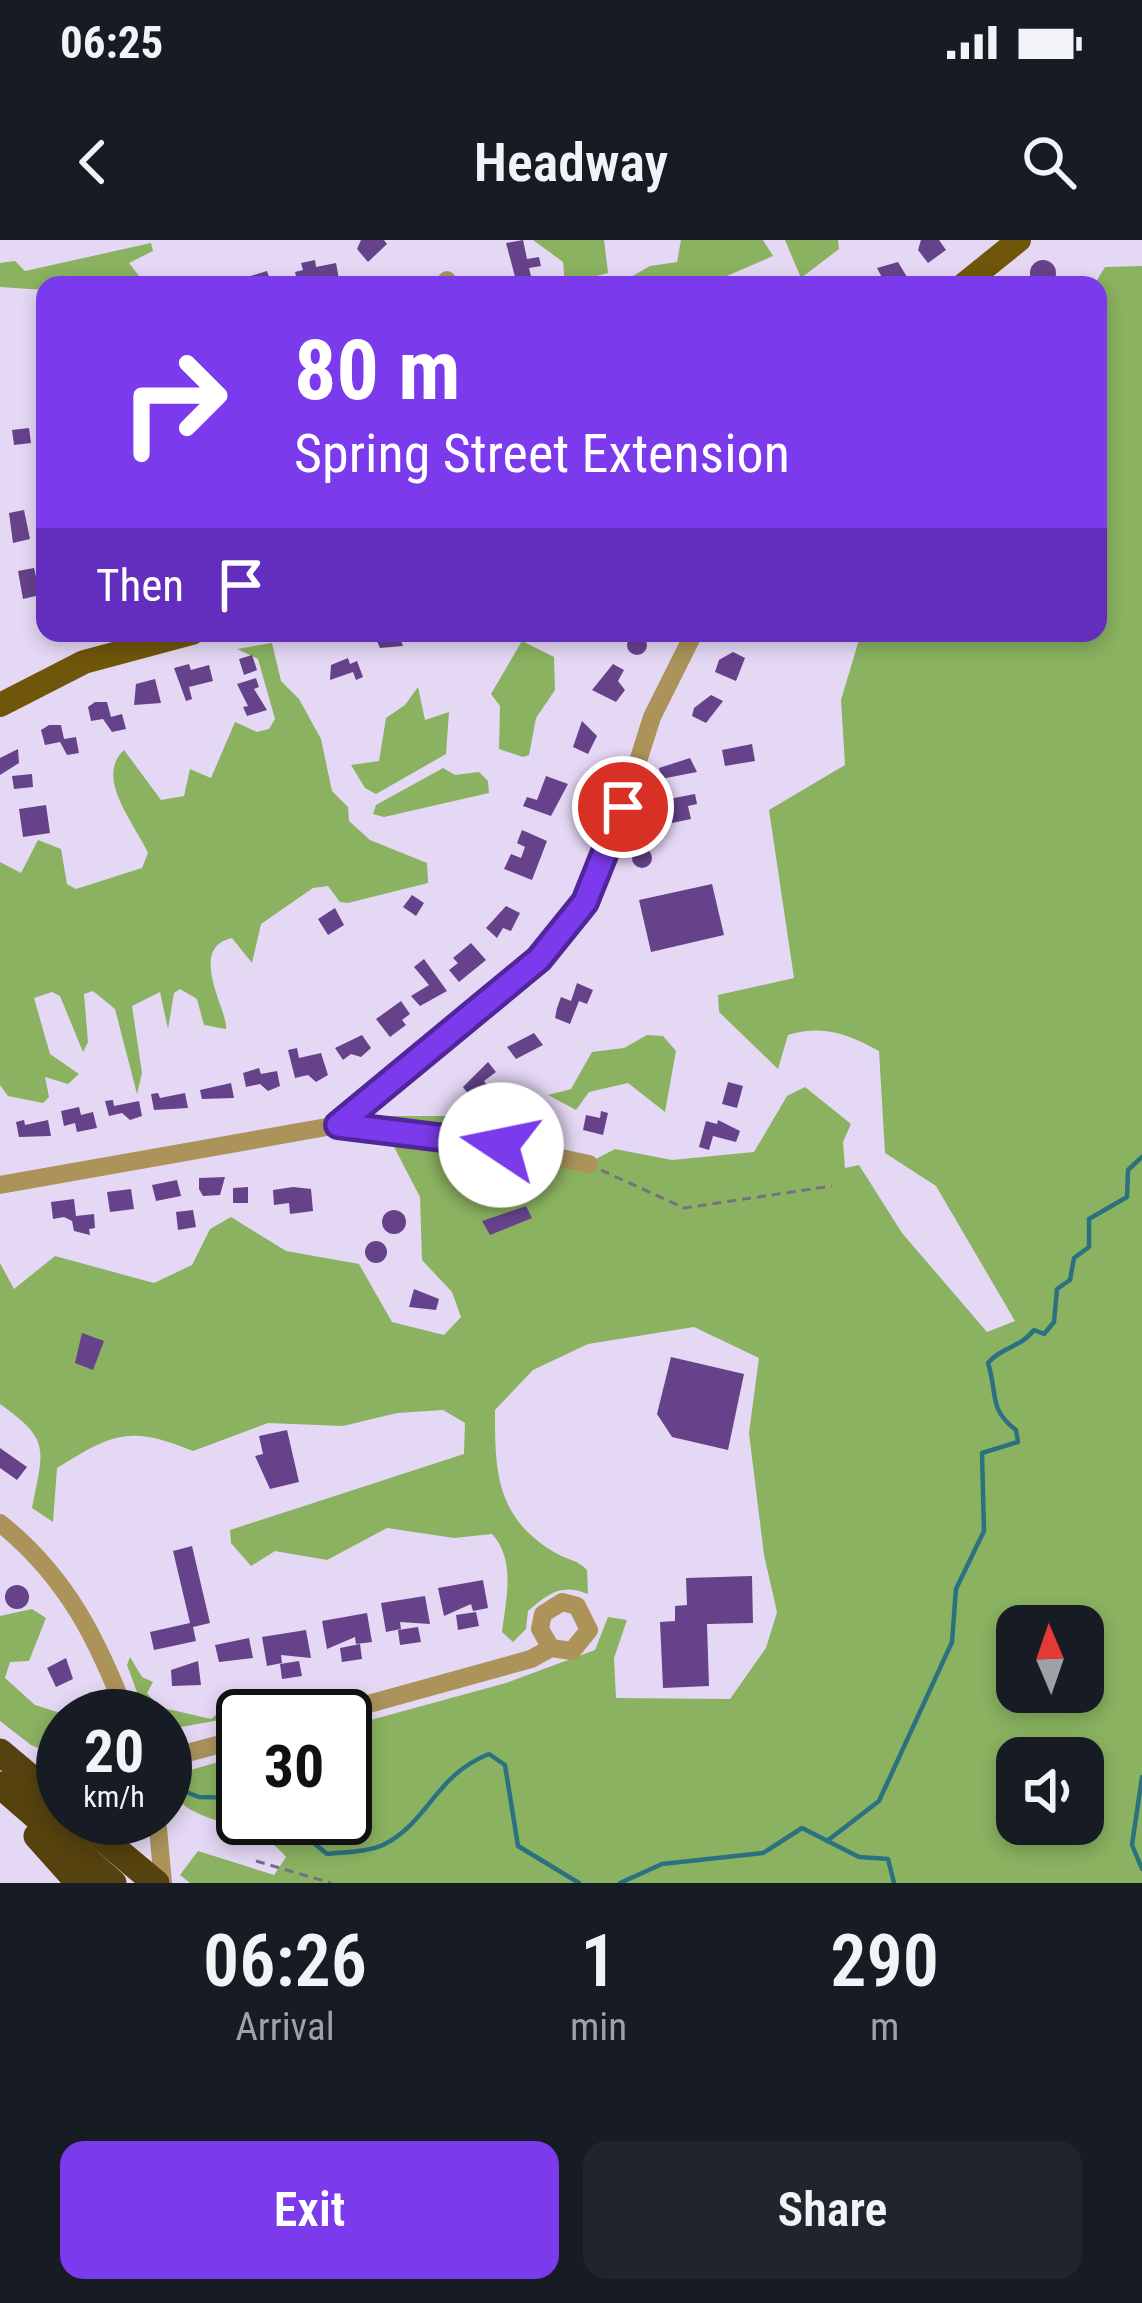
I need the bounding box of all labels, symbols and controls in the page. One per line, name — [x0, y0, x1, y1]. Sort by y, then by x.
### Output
text: 06:25 — [60, 16, 163, 69]
icon: back — [60, 129, 126, 195]
icon: search — [1016, 129, 1082, 195]
text: Headway — [474, 131, 668, 194]
text: 80 m — [294, 321, 461, 420]
icon: right — [96, 324, 252, 480]
text: Spring Street Extension — [294, 422, 790, 485]
icon: arrive — [208, 552, 274, 618]
text: Then — [96, 559, 184, 612]
pin — [572, 756, 674, 858]
icon: arrive — [590, 774, 656, 840]
position arrow — [438, 1082, 564, 1208]
north arrow — [996, 1605, 1104, 1713]
map controls — [996, 1605, 1104, 1845]
speed limit sign: 30 — [216, 1689, 372, 1845]
text: 20 — [84, 1716, 144, 1787]
button: sound — [996, 1737, 1104, 1845]
text: km/h — [83, 1779, 145, 1814]
text: 06:26 — [203, 1919, 367, 2004]
text: 1 — [581, 1919, 617, 2004]
text: 290 — [830, 1919, 939, 2004]
text: Arrival — [235, 2004, 335, 2050]
text: min — [570, 2004, 627, 2050]
text: m — [870, 2004, 899, 2050]
button: Exit — [60, 2141, 559, 2279]
button: Share — [583, 2141, 1082, 2279]

